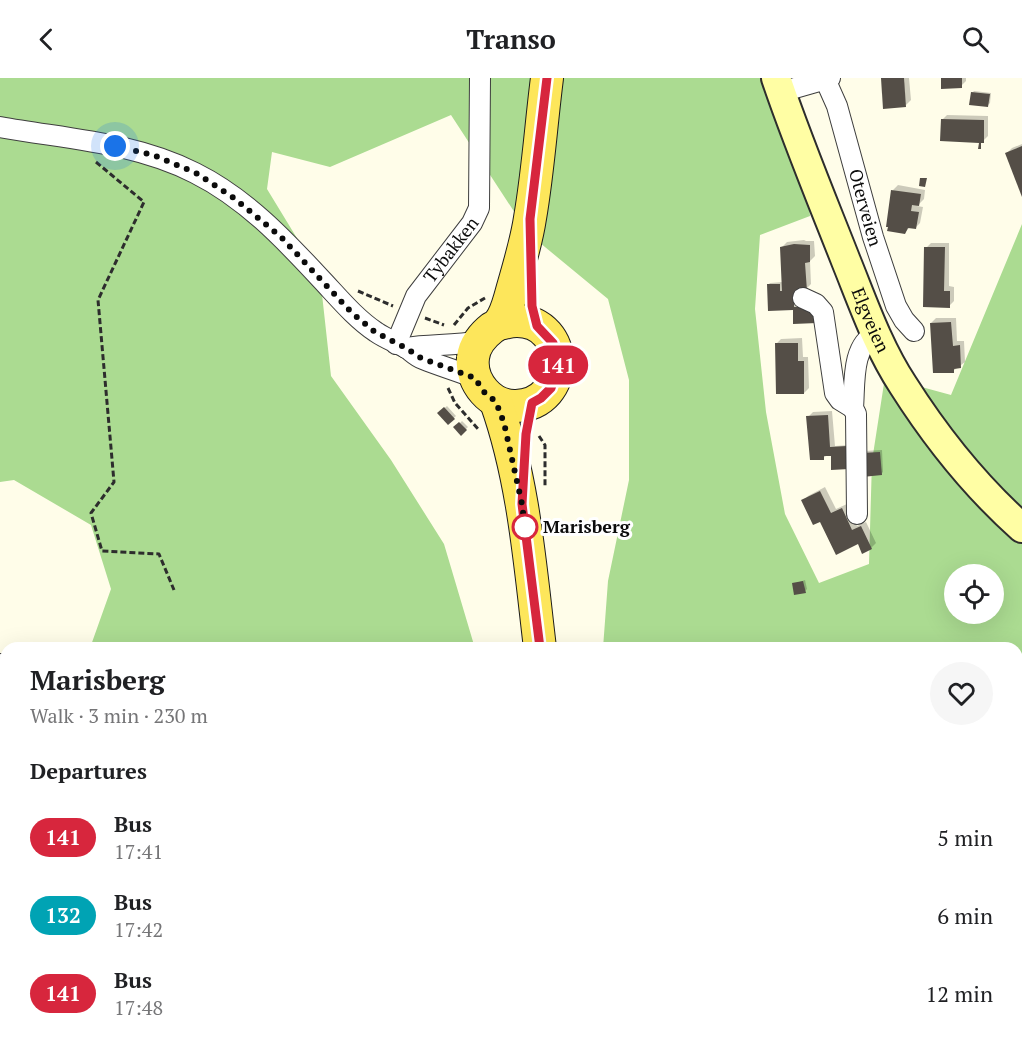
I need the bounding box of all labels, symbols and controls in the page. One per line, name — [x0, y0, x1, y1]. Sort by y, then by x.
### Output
text: Transo — [466, 21, 556, 57]
icon: back — [30, 23, 63, 56]
icon: search — [959, 23, 992, 56]
your location — [100, 131, 130, 161]
street label: Oterveien — [844, 166, 888, 250]
street label: Tybakken — [417, 211, 484, 287]
street label: Elgveien — [847, 284, 896, 357]
line badge: 141 — [524, 346, 592, 384]
text: 141 — [540, 351, 576, 379]
marker: Marisberg — [512, 514, 538, 540]
place label: Marisberg — [543, 514, 631, 538]
map controls — [944, 564, 1004, 624]
button: locate — [944, 564, 1004, 624]
text: Marisberg — [30, 661, 165, 698]
button: heart — [930, 662, 993, 725]
text: Walk · 3 min · 230 m — [30, 702, 208, 729]
text: Departures — [30, 756, 147, 785]
text: Bus — [114, 809, 152, 838]
text: 141 — [45, 823, 81, 851]
text: 5 min — [937, 823, 993, 852]
text: 17:41 — [114, 838, 163, 865]
text: Bus — [114, 887, 152, 916]
text: 132 — [45, 901, 81, 929]
text: 6 min — [937, 901, 993, 930]
text: 17:42 — [114, 916, 163, 943]
text: Bus — [114, 965, 152, 994]
text: 141 — [45, 979, 81, 1007]
text: 12 min — [926, 979, 993, 1008]
text: 17:48 — [114, 994, 163, 1021]

